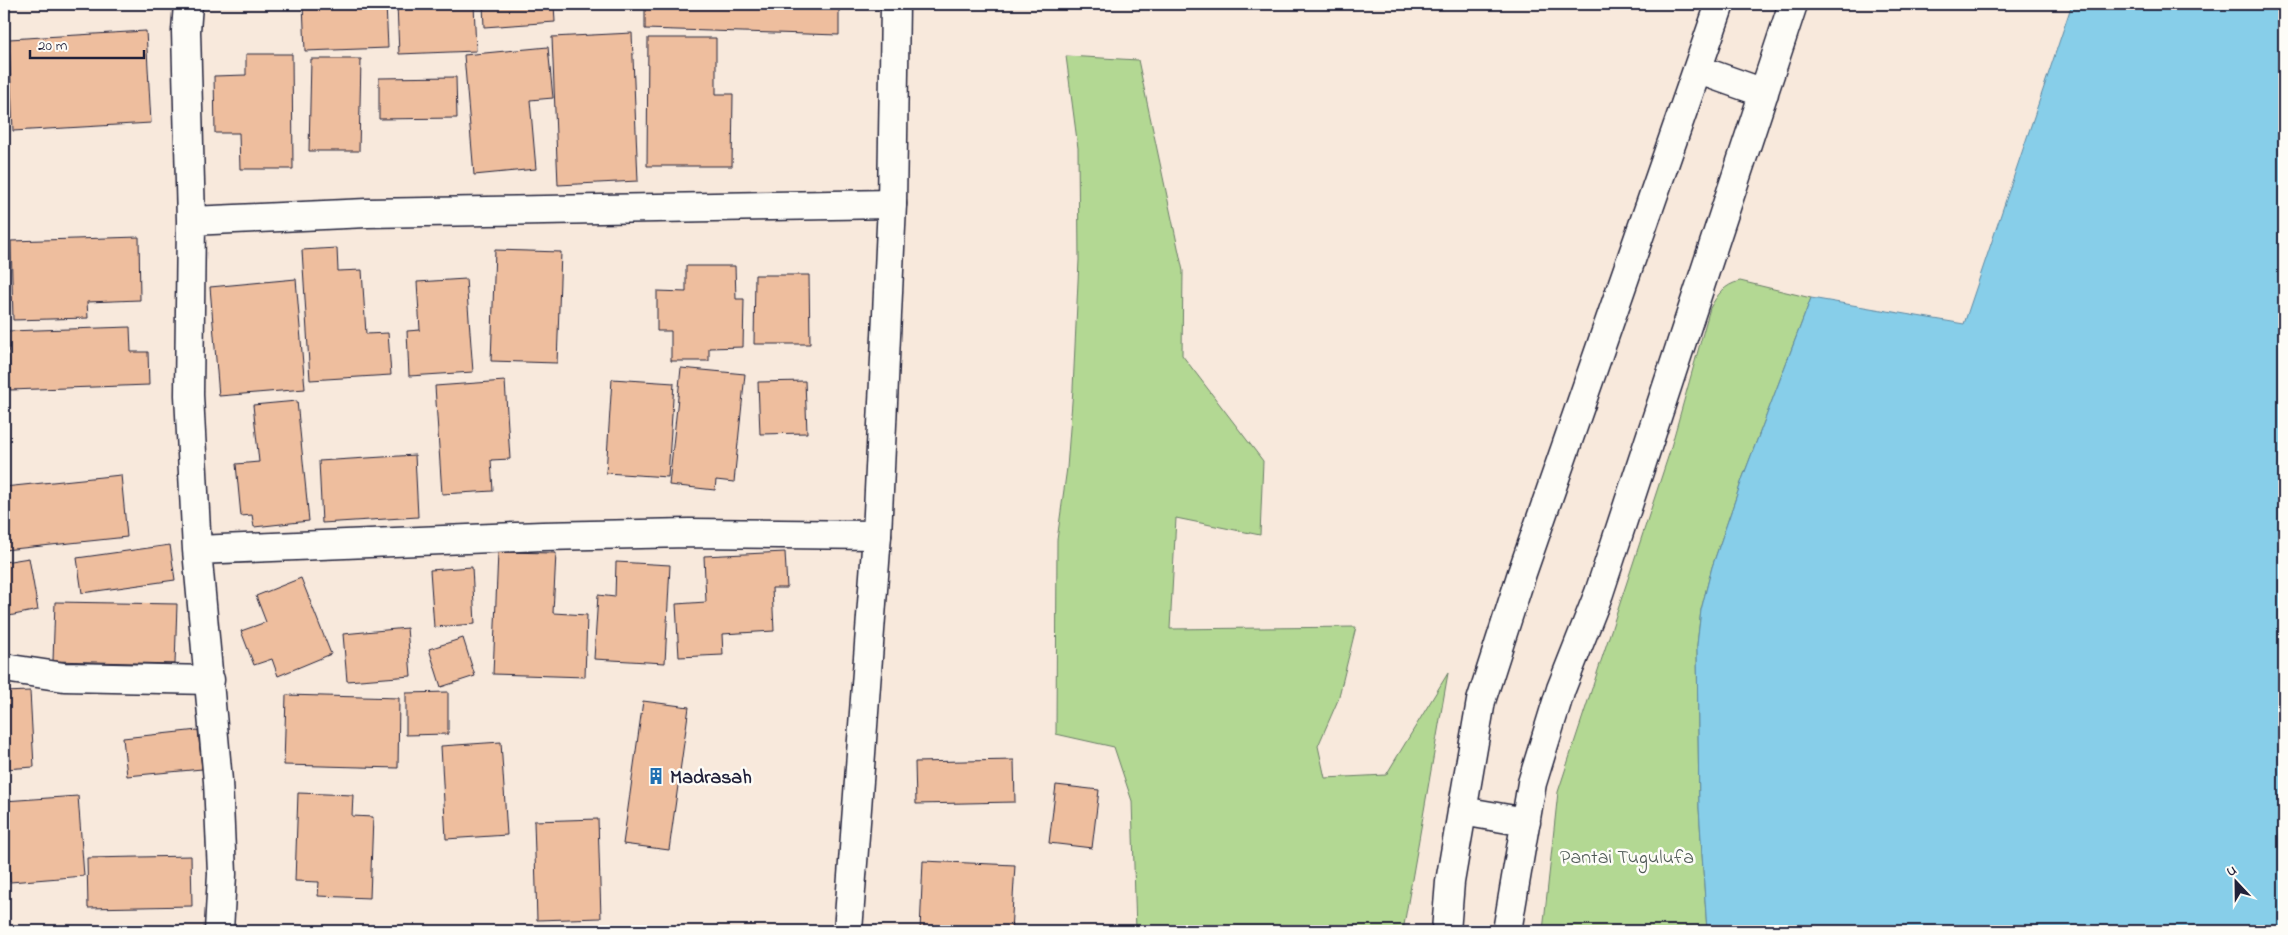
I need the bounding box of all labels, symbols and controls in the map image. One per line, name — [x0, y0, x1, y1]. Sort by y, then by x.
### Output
scale bar — [30, 28, 144, 60]
text: 20 m — [38, 35, 68, 57]
place label: Madrasah — [670, 764, 752, 793]
building icon: Madrasah — [646, 766, 666, 786]
park label: Pantai Tugulufa — [1560, 844, 1694, 874]
north arrow — [2210, 858, 2260, 908]
text: U — [2224, 860, 2240, 883]

